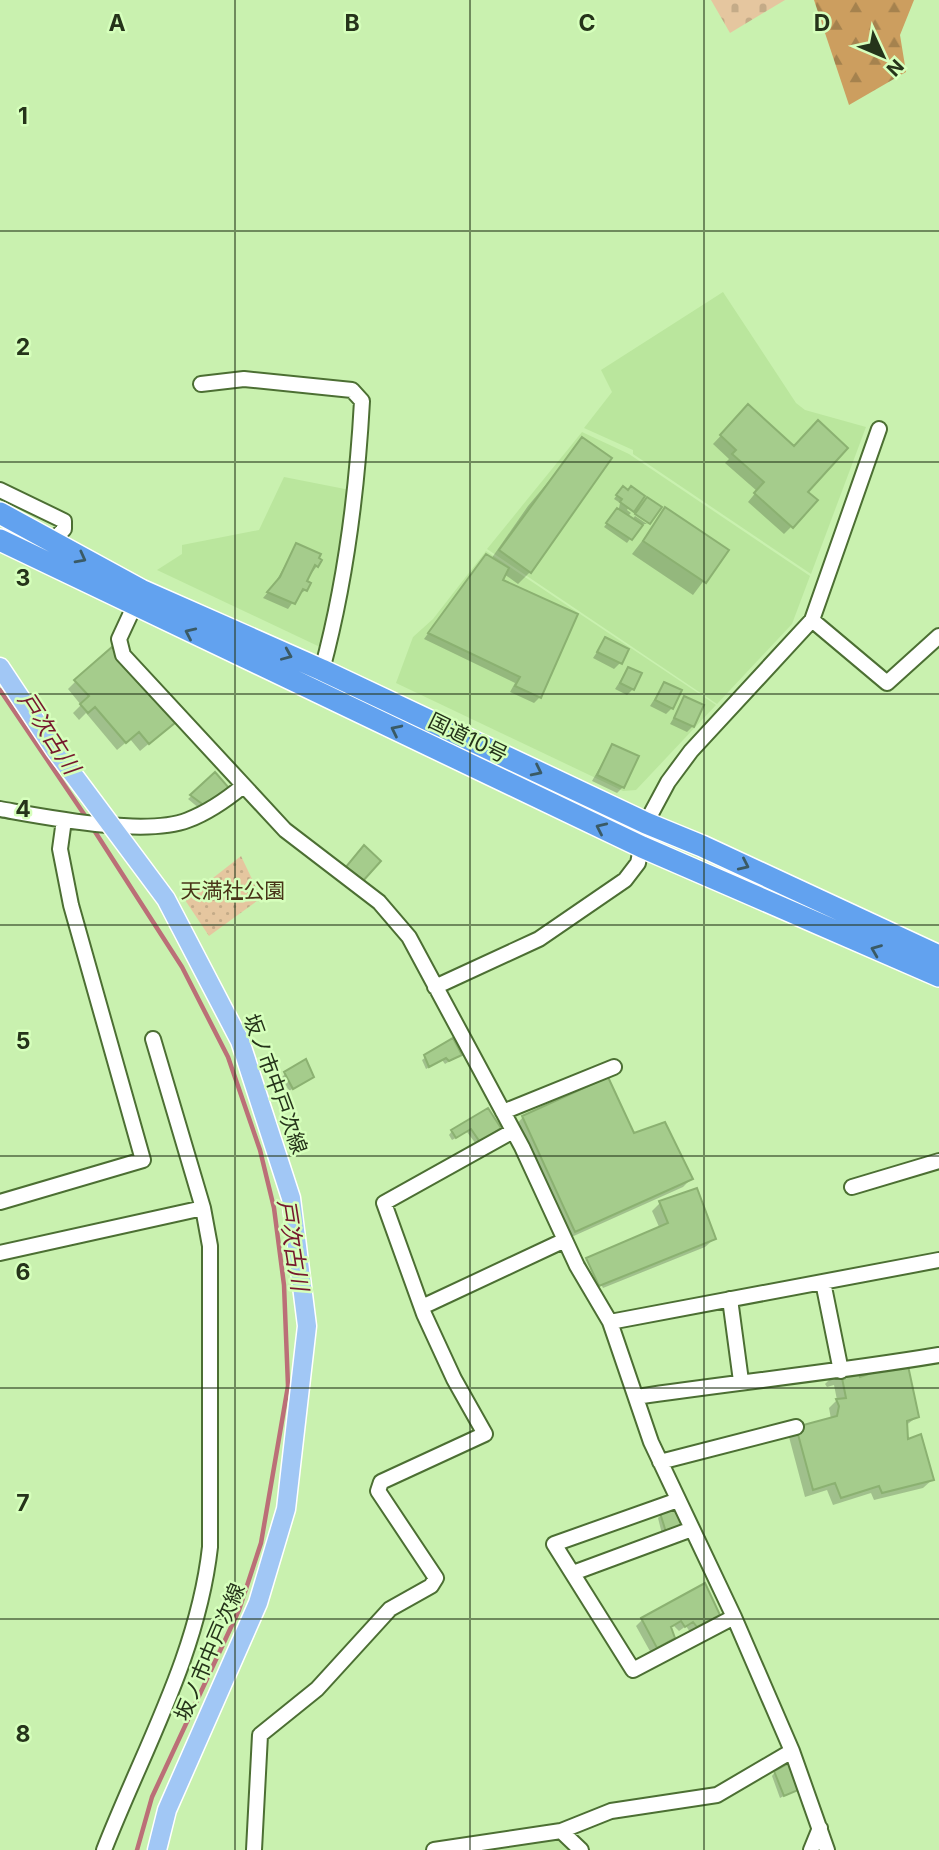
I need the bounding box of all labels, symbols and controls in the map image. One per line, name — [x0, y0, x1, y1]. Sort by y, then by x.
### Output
text: A — [108, 9, 126, 37]
text: B — [344, 9, 360, 37]
text: C — [578, 9, 596, 37]
text: D — [814, 9, 830, 37]
north arrow — [848, 21, 918, 91]
text: N — [882, 54, 908, 81]
text: 1 — [18, 102, 28, 130]
text: 2 — [16, 333, 30, 361]
one-way arrow — [74, 550, 86, 563]
text: 3 — [16, 564, 30, 592]
one-way arrow — [185, 627, 197, 641]
one-way arrow — [279, 647, 292, 661]
water label: 戸次古川 — [12, 687, 87, 782]
street label: 国道10号 — [425, 708, 512, 767]
one-way arrow — [391, 724, 403, 738]
one-way arrow — [530, 763, 542, 777]
text: 4 — [15, 795, 31, 823]
one-way arrow — [596, 822, 608, 836]
one-way arrow — [737, 857, 750, 871]
park label: 天満社公園 — [181, 878, 286, 903]
one-way arrow — [871, 945, 883, 959]
street label: 坂ノ市中戸次線 — [239, 1010, 312, 1157]
text: 5 — [16, 1027, 30, 1055]
water label: 戸次古川 — [272, 1197, 314, 1296]
text: 6 — [16, 1258, 30, 1286]
text: 7 — [16, 1489, 30, 1517]
street label: 坂ノ市中戸次線 — [169, 1579, 250, 1724]
text: 8 — [16, 1720, 30, 1748]

